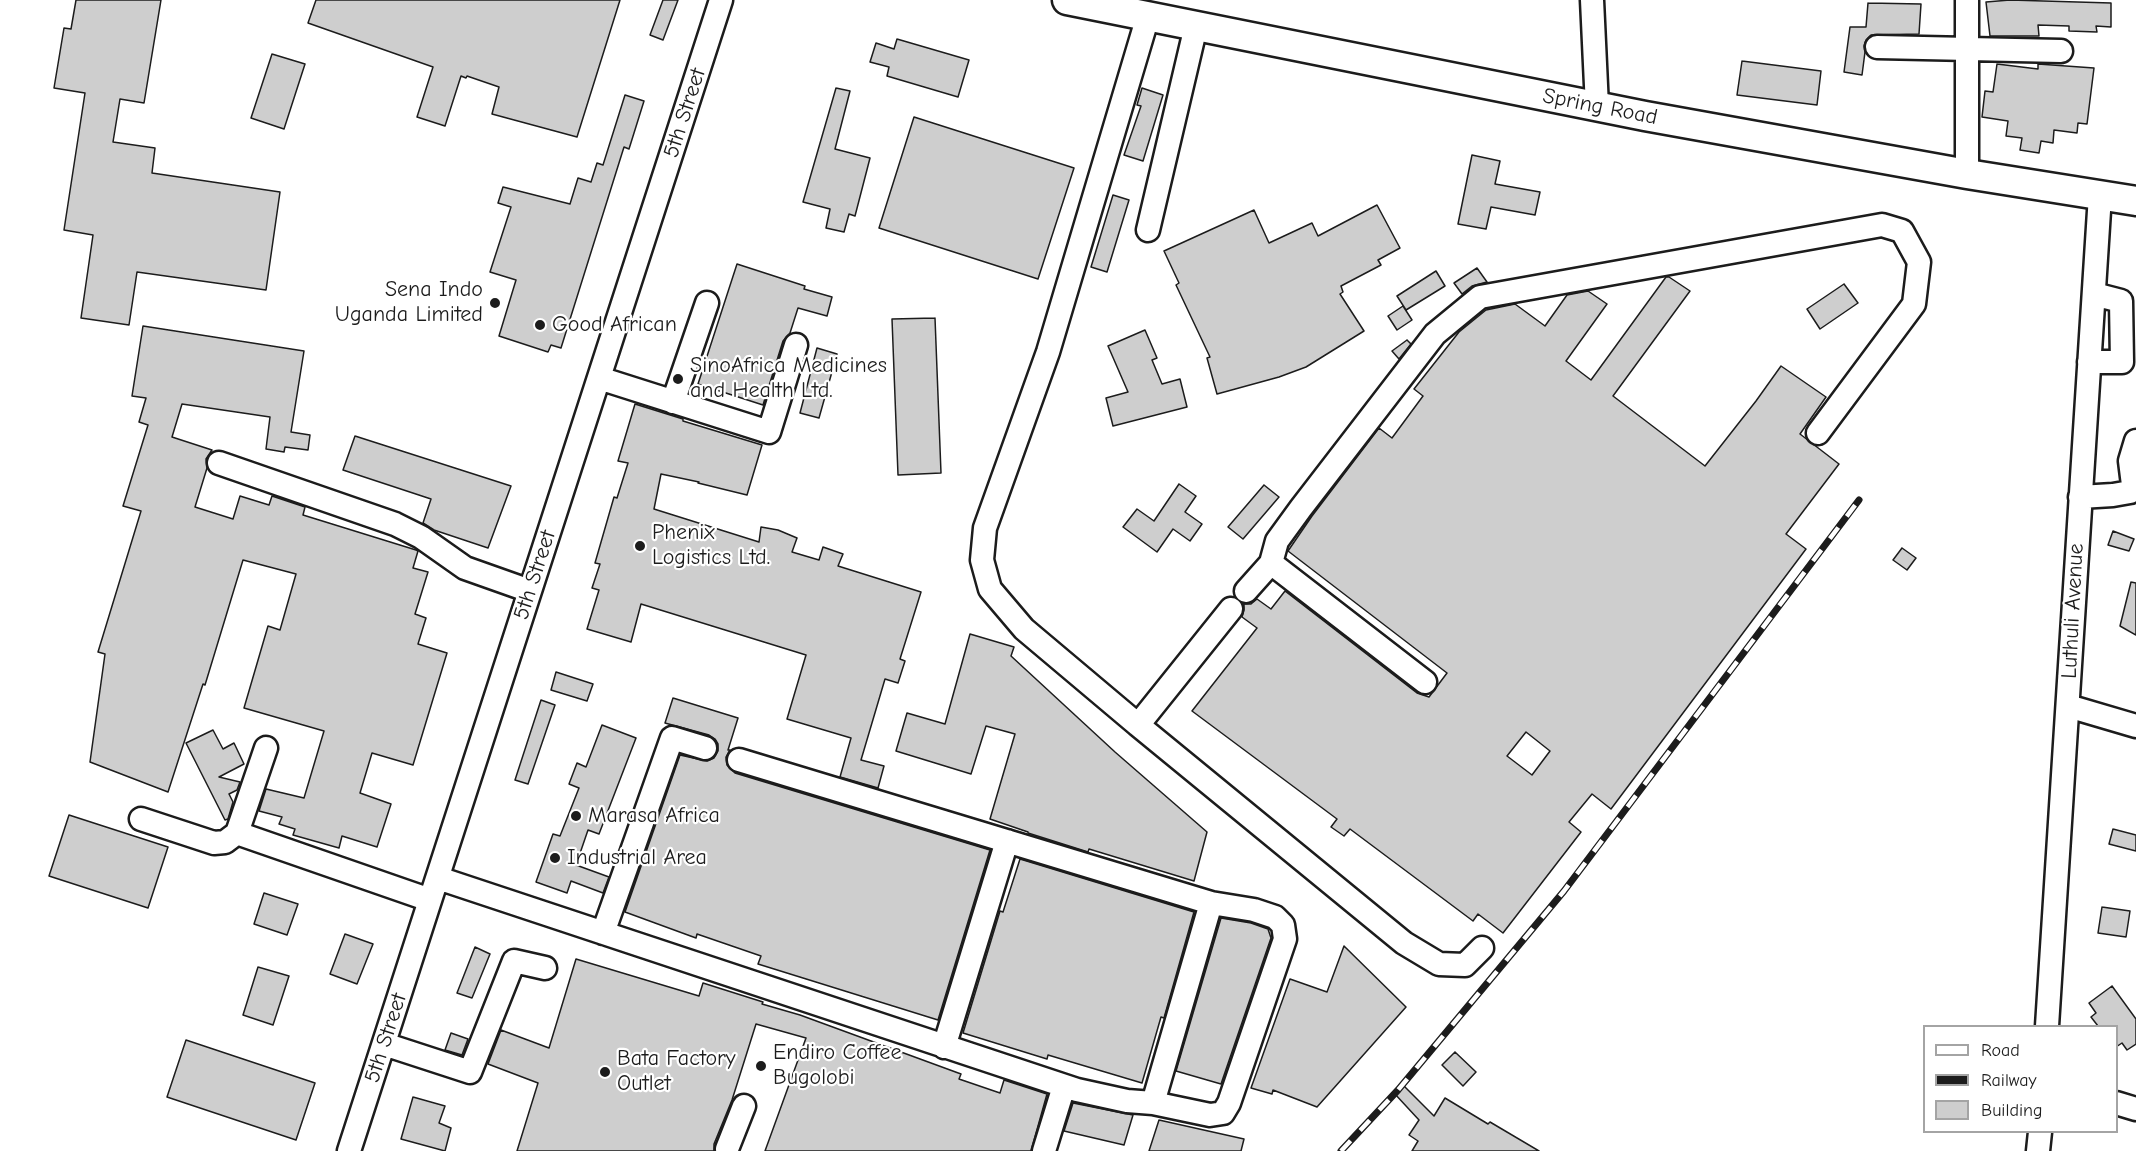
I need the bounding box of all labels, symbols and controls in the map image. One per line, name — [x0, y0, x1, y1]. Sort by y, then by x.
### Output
street label: 5th Street — [658, 65, 712, 161]
street label: Spring Road — [1540, 83, 1660, 131]
place label: Sena Indo Uganda Limited — [335, 277, 483, 328]
marker: Sena Indo Uganda Limited — [488, 296, 502, 310]
place label: Good African — [552, 312, 677, 338]
marker: Good African — [533, 318, 547, 332]
place label: SinoAfrica Medicines and Health Ltd. — [690, 353, 887, 404]
marker: SinoAfrica Medicines and Health Ltd. — [671, 372, 685, 386]
place label: Phenix Logistics Ltd. — [652, 520, 770, 572]
street label: 5th Street — [508, 527, 562, 623]
marker: Phenix Logistics Ltd. — [633, 539, 647, 553]
street label: Luthuli Avenue — [2056, 543, 2090, 679]
place label: Marasa Africa — [588, 803, 720, 829]
marker: Marasa Africa — [569, 809, 583, 823]
place label: Industrial Area — [567, 845, 707, 871]
marker: Industrial Area — [548, 851, 562, 865]
street label: 5th Street — [359, 990, 413, 1086]
legend — [1923, 1025, 2118, 1133]
place label: Endiro Coffee Bugolobi — [773, 1040, 901, 1092]
text: Road — [1981, 1040, 2020, 1061]
place label: Bata Factory Outlet — [617, 1046, 736, 1098]
marker: Endiro Coffee Bugolobi — [754, 1059, 768, 1073]
marker: Bata Factory Outlet — [598, 1065, 612, 1079]
text: Railway — [1981, 1070, 2037, 1091]
text: Building — [1981, 1100, 2043, 1121]

